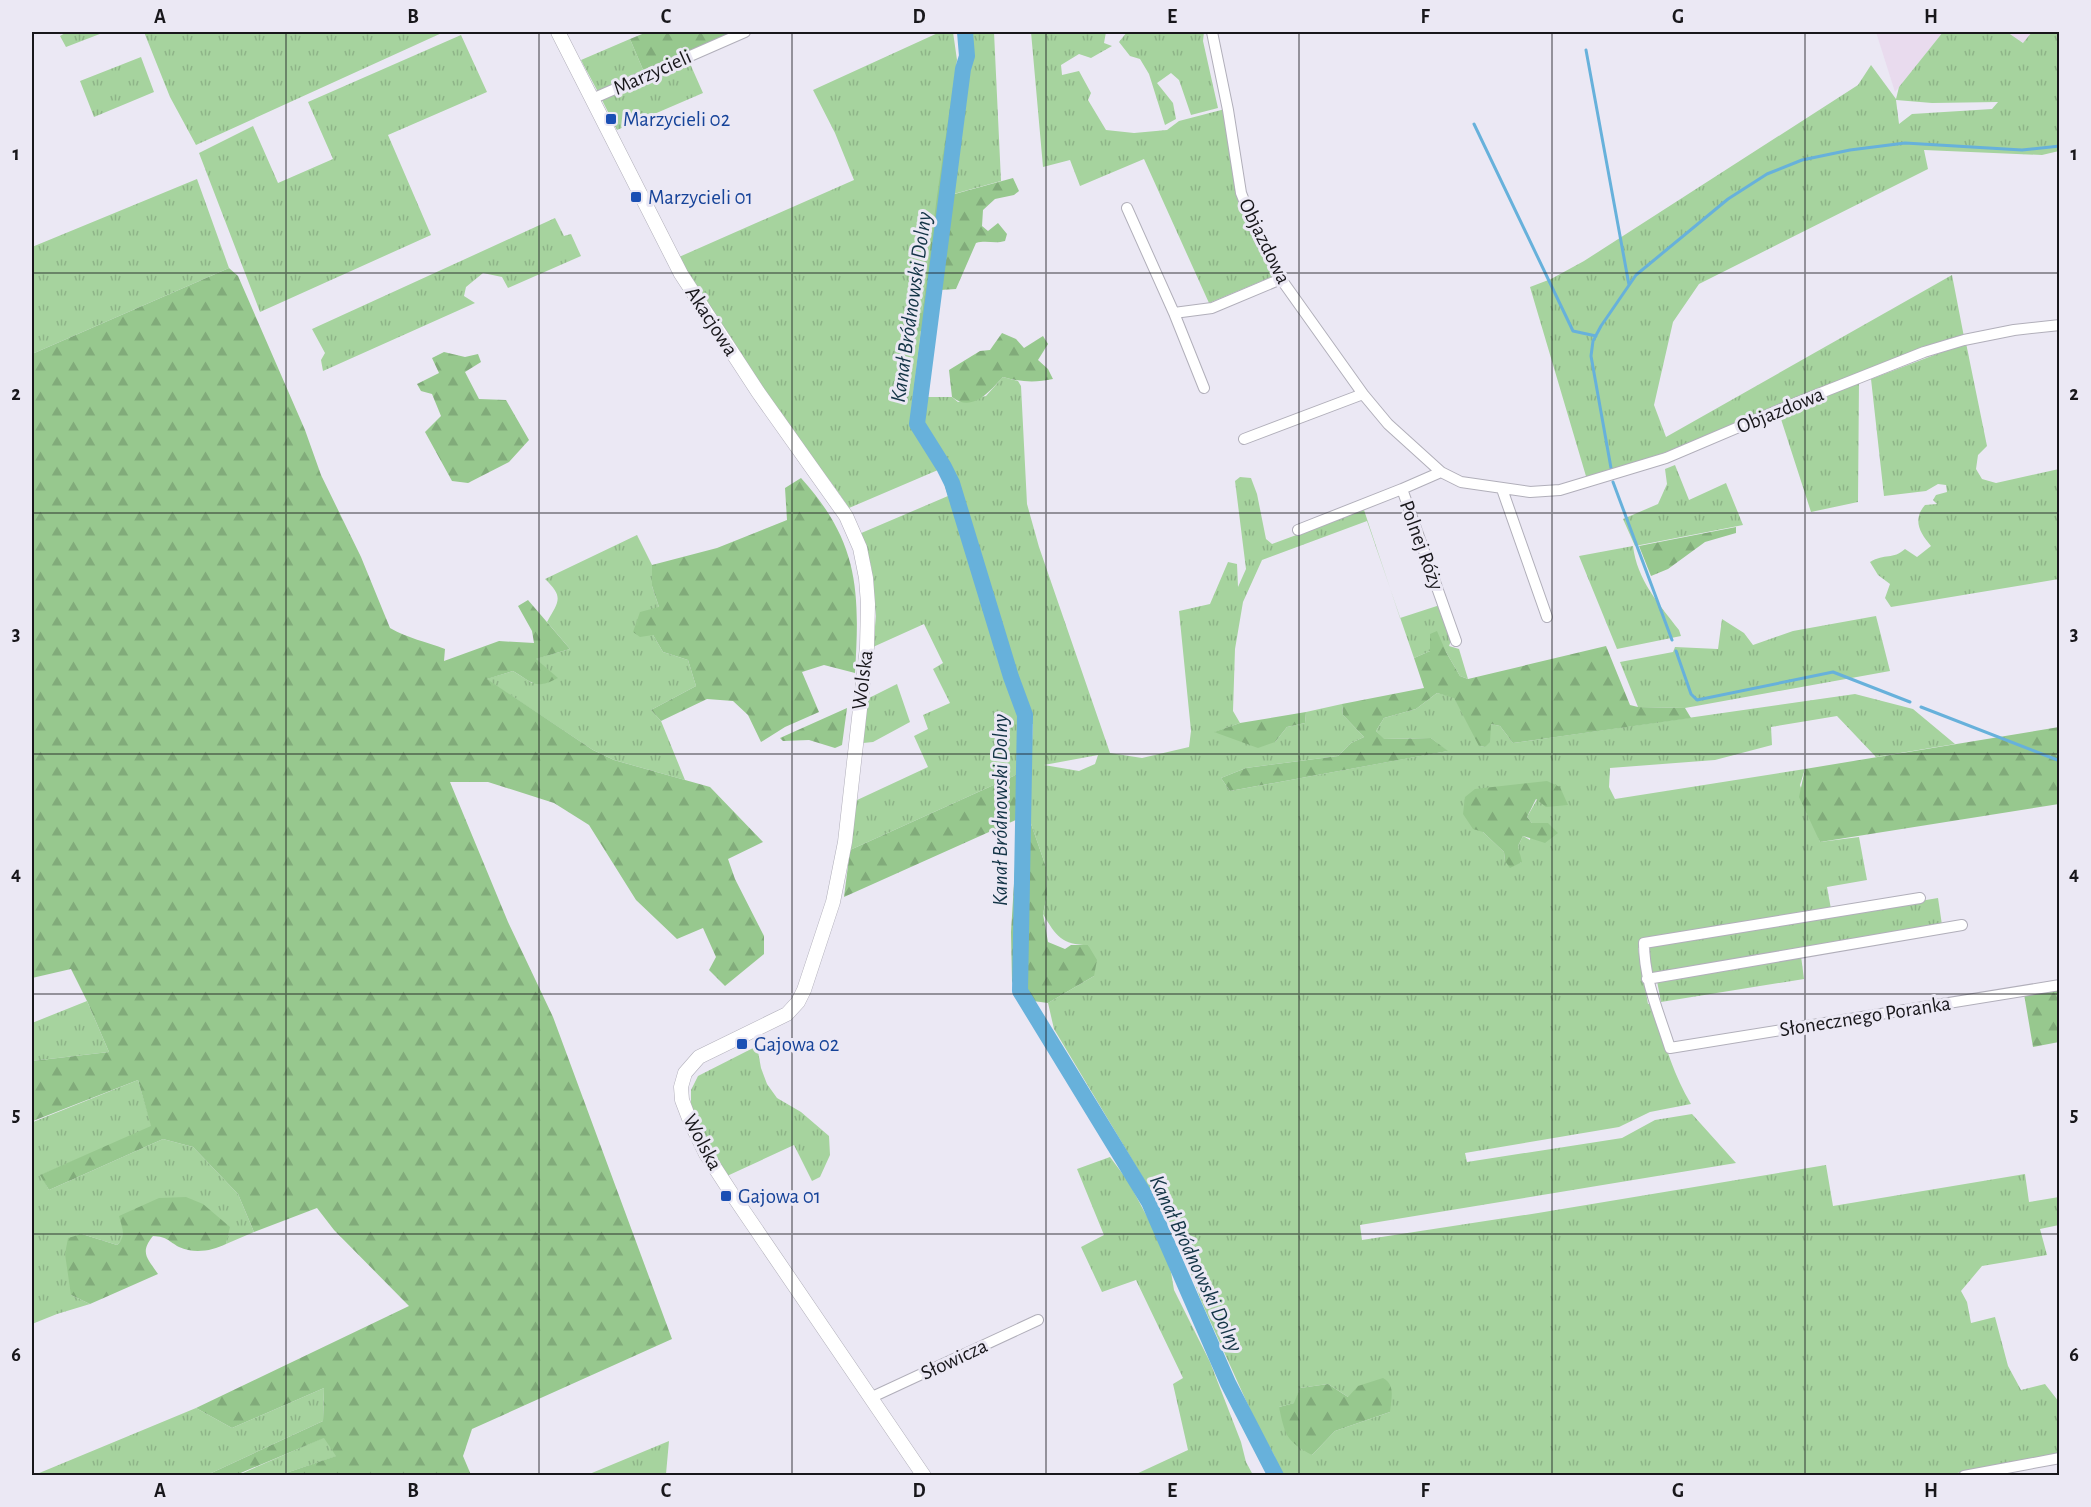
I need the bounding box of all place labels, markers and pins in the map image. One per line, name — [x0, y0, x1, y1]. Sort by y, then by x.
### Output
place label: Marzycieli 02 — [623, 109, 730, 130]
marker: Marzycieli 02 — [604, 112, 618, 126]
place label: Marzycieli 01 — [648, 187, 753, 208]
marker: Marzycieli 01 — [629, 190, 643, 204]
place label: Gajowa 02 — [754, 1034, 839, 1055]
marker: Gajowa 02 — [735, 1037, 749, 1051]
place label: Gajowa 01 — [738, 1186, 821, 1207]
marker: Gajowa 01 — [719, 1189, 733, 1203]

